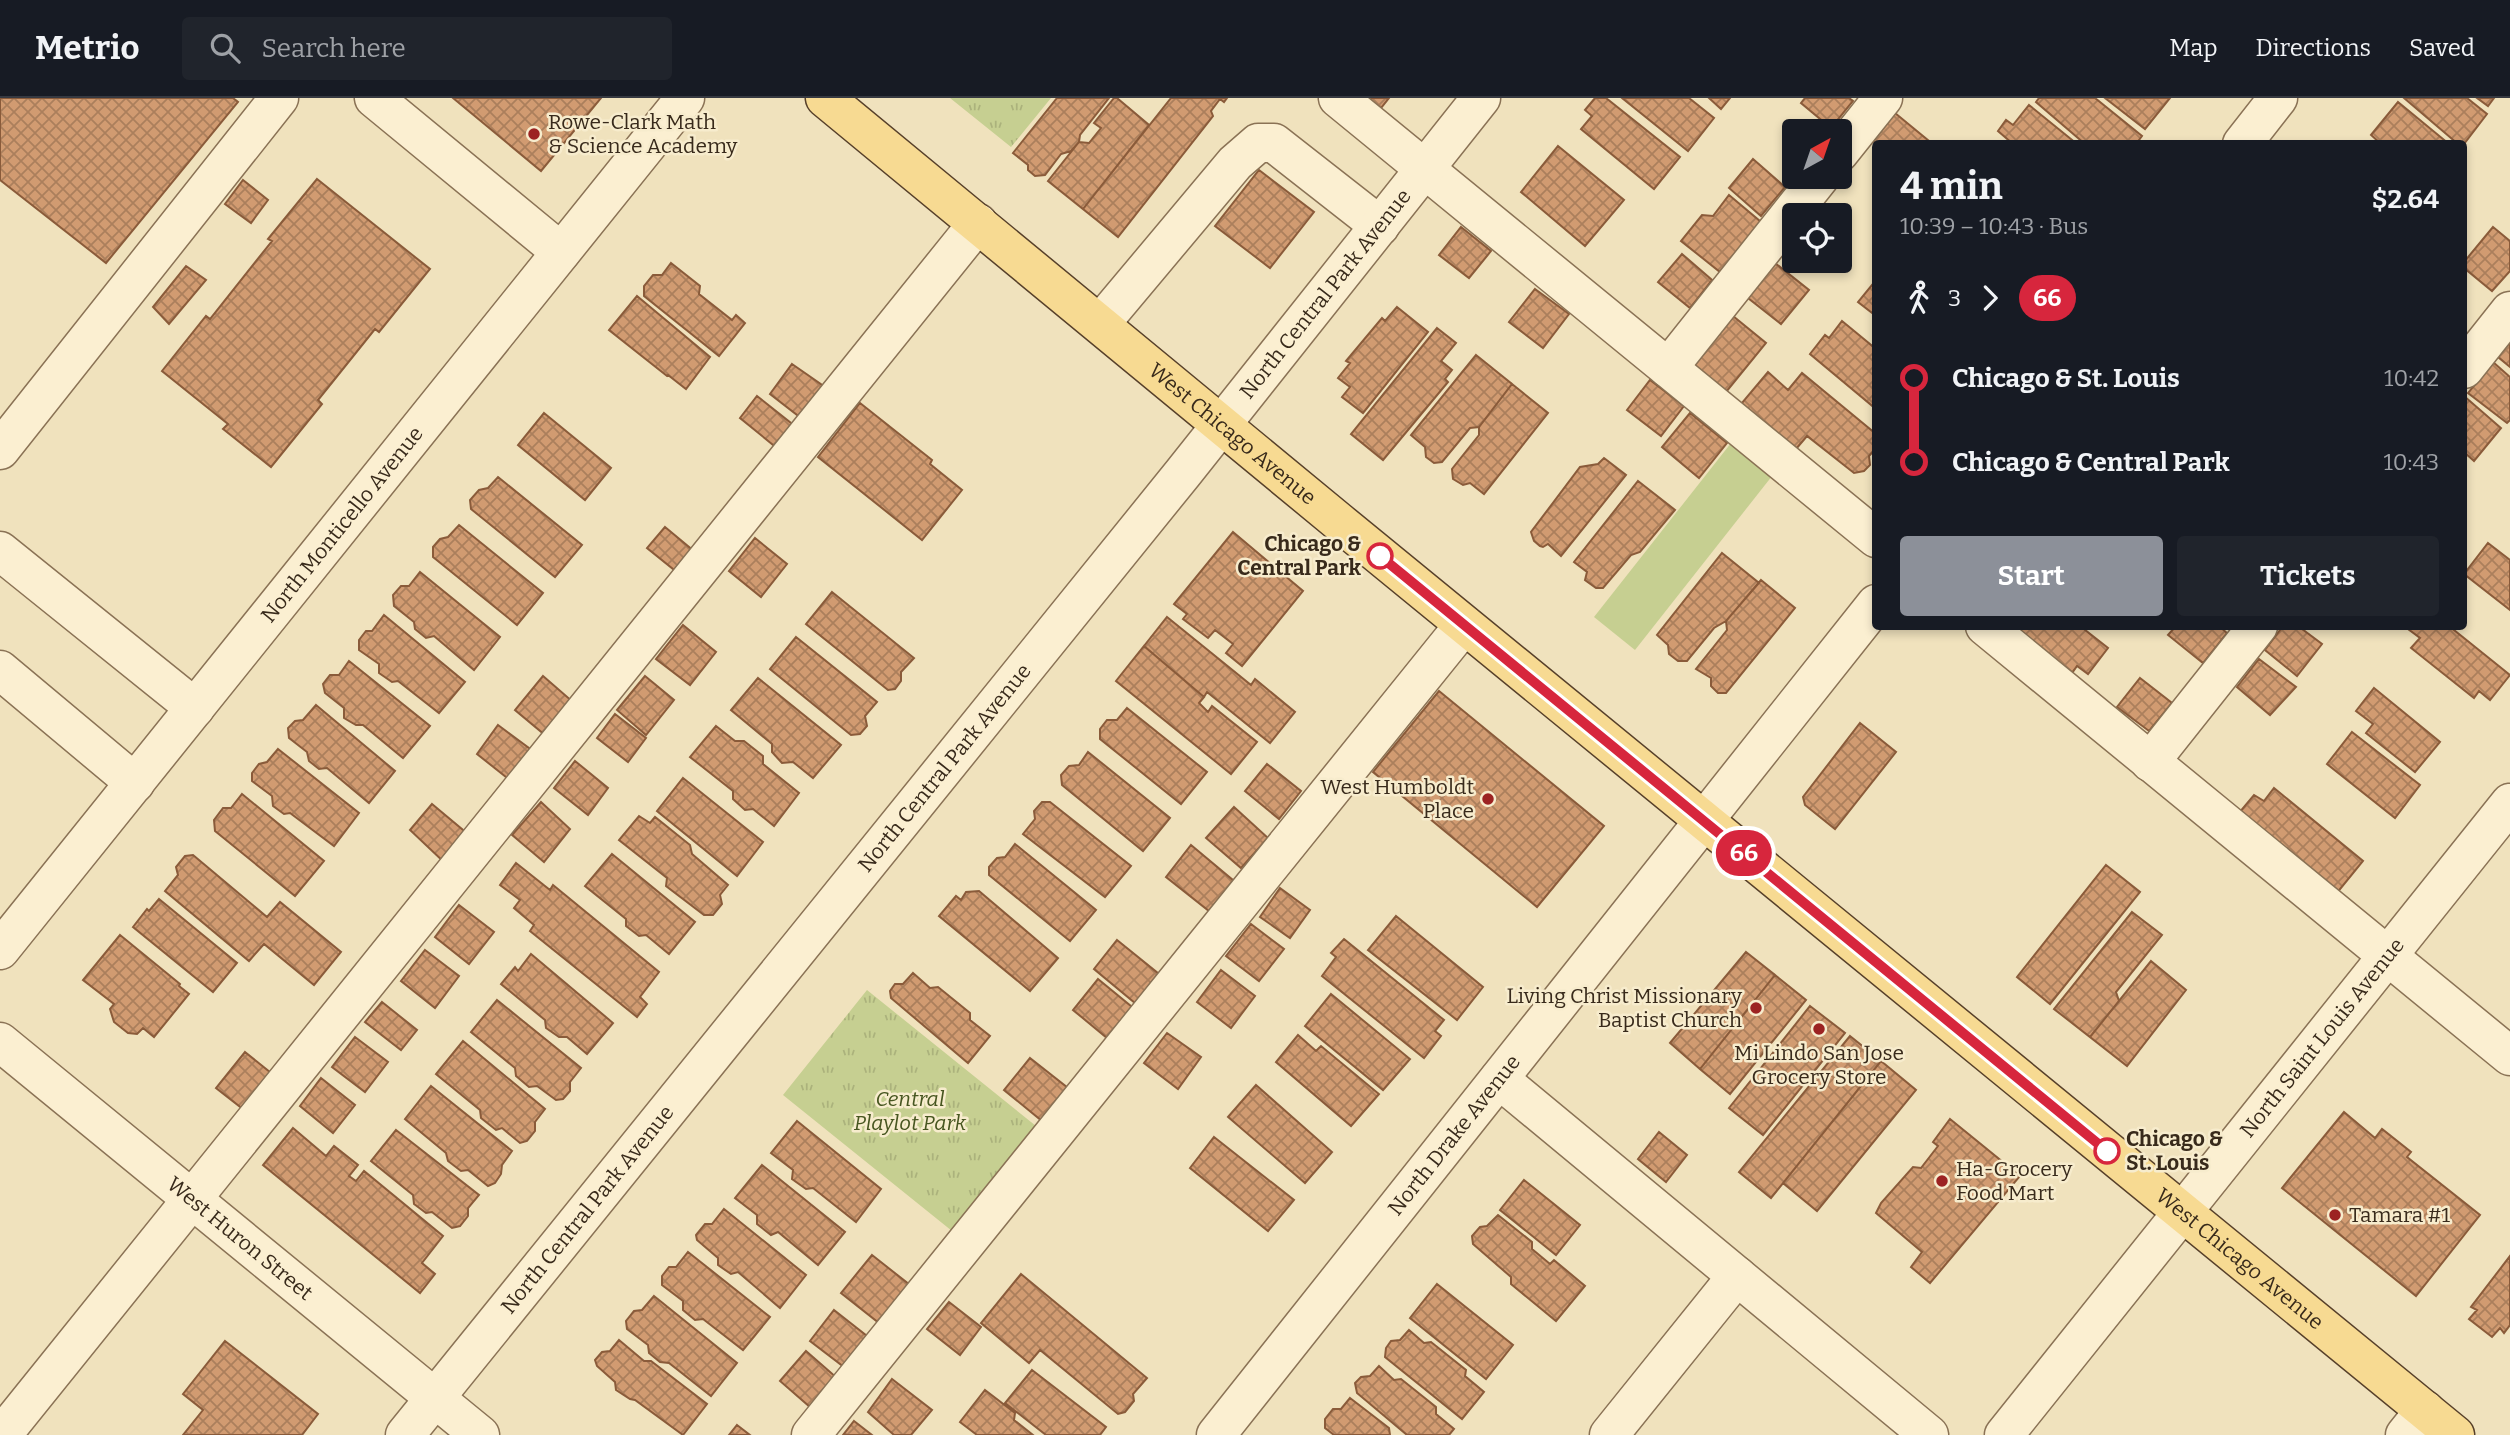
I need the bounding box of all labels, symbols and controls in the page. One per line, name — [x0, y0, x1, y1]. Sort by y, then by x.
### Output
search box — [182, 17, 672, 80]
text: Metrio — [35, 28, 140, 68]
icon: search — [206, 29, 244, 67]
text: Search here — [262, 33, 406, 64]
text: Map — [2169, 34, 2218, 62]
text: Directions — [2256, 34, 2371, 62]
text: Saved — [2409, 34, 2475, 62]
place label: Rowe-Clark Math & Science Academy — [548, 109, 738, 159]
north arrow — [1782, 119, 1852, 189]
map controls — [1782, 119, 1852, 273]
marker: Rowe-Clark Math & Science Academy — [526, 126, 542, 142]
text: 4 min — [1900, 163, 2003, 209]
street label: North Central Park Avenue — [1234, 184, 1417, 404]
text: $2.64 — [2372, 184, 2439, 215]
button: locate — [1782, 203, 1852, 273]
text: 10:39 – 10:43 · Bus — [1900, 212, 2088, 240]
icon: walk — [1900, 279, 1938, 317]
icon: forward — [1971, 279, 2009, 317]
text: 3 — [1948, 284, 1961, 312]
text: 66 — [2033, 284, 2062, 312]
street label: West Chicago Avenue — [1143, 357, 1321, 511]
text: Chicago & St. Louis — [1952, 363, 2180, 394]
text: 10:42 — [2384, 364, 2439, 392]
street label: North Monticello Avenue — [255, 421, 429, 628]
text: Chicago & Central Park — [1952, 447, 2230, 478]
text: 10:43 — [2384, 448, 2439, 476]
place label: Chicago & Central Park — [1237, 531, 1362, 581]
button: Start — [1900, 536, 2163, 616]
button: Tickets — [2177, 536, 2439, 616]
marker: Chicago & Central Park — [1367, 543, 1393, 569]
street label: North Central Park Avenue — [853, 658, 1037, 877]
place label: West Humboldt Place — [1321, 774, 1474, 824]
marker: West Humboldt Place — [1480, 791, 1496, 807]
line badge: 66 — [1712, 830, 1776, 876]
text: 66 — [1730, 839, 1758, 867]
street label: North Saint Louis Avenue — [2234, 933, 2410, 1143]
place label: Living Christ Missionary Baptist Church — [1507, 983, 1743, 1033]
marker: Living Christ Missionary Baptist Church — [1748, 1000, 1764, 1016]
marker: Mi Lindo San Jose Grocery Store — [1811, 1021, 1827, 1037]
place label: Mi Lindo San Jose Grocery Store — [1734, 1040, 1904, 1090]
street label: North Drake Avenue — [1382, 1049, 1526, 1221]
park label: Central Playlot Park — [854, 1086, 967, 1136]
street label: North Central Park Avenue — [495, 1100, 679, 1319]
place label: Chicago & St. Louis — [2126, 1126, 2223, 1176]
marker: Chicago & St. Louis — [2094, 1138, 2120, 1164]
place label: Ha-Grocery Food Mart — [1956, 1156, 2073, 1206]
street label: West Huron Street — [162, 1171, 318, 1306]
marker: Ha-Grocery Food Mart — [1934, 1173, 1950, 1189]
street label: West Chicago Avenue — [2151, 1183, 2329, 1335]
place label: Tamara #1 — [2349, 1202, 2450, 1228]
marker: Tamara #1 — [2327, 1207, 2343, 1223]

